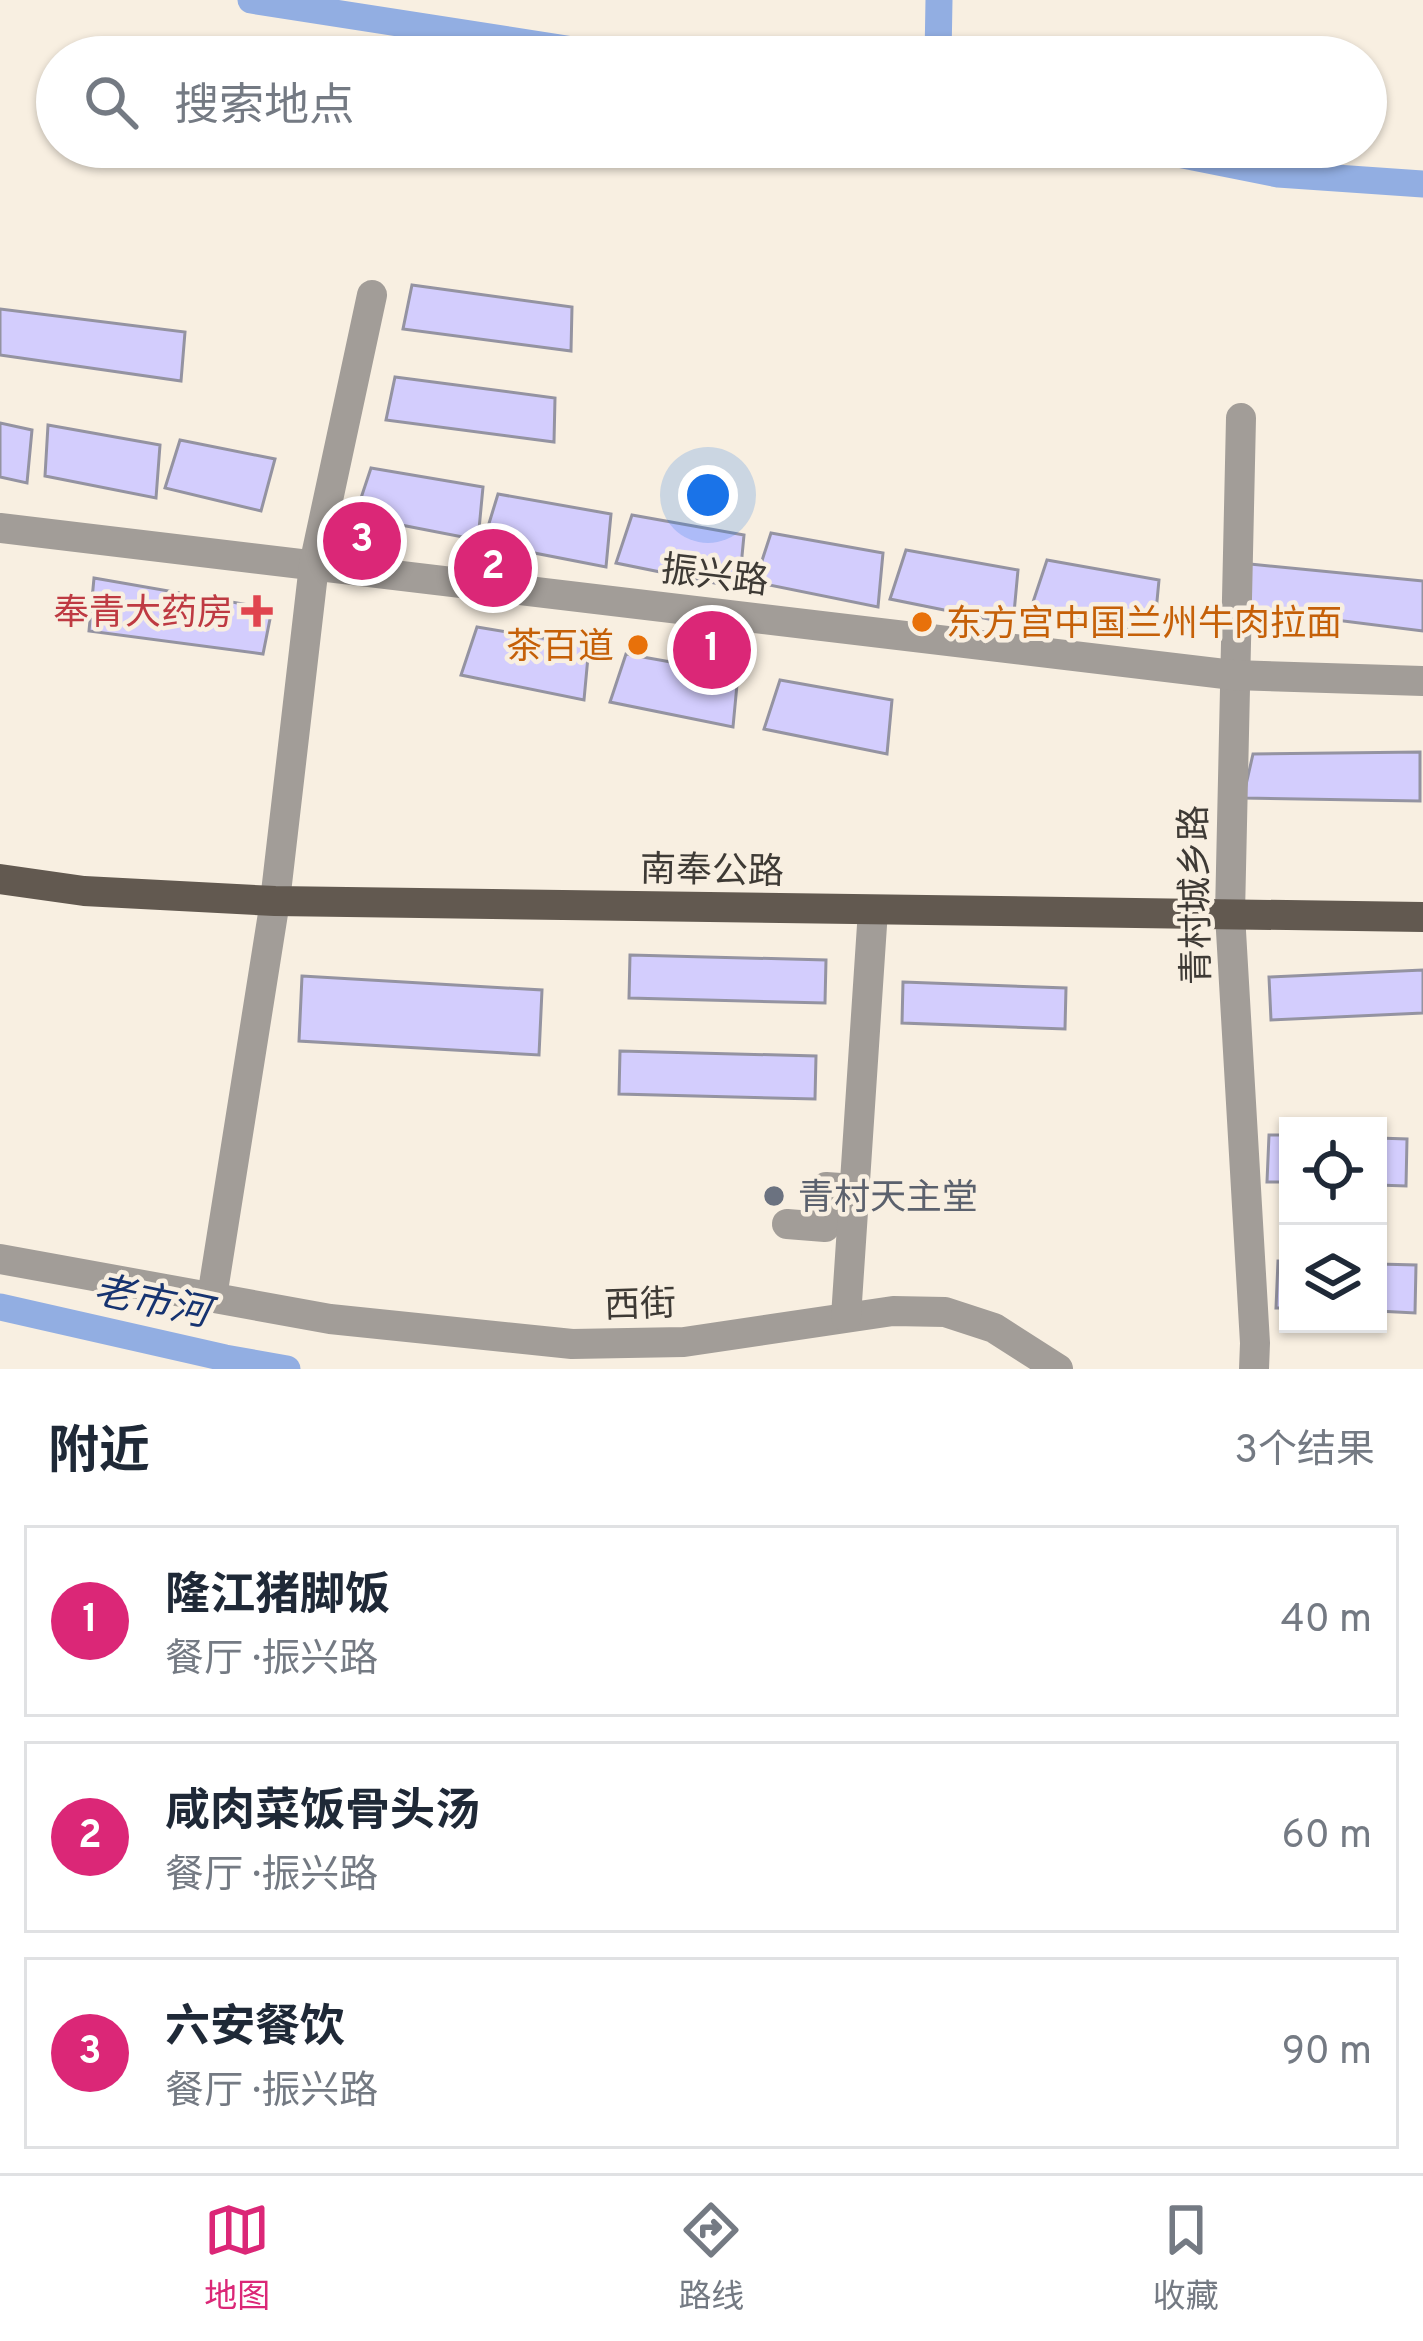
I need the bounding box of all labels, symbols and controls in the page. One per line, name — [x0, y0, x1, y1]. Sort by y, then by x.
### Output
search box — [36, 36, 1387, 168]
icon: search — [78, 69, 144, 135]
text: 搜索地点 — [174, 80, 354, 137]
your location — [678, 465, 738, 525]
pin: 3 — [323, 496, 401, 586]
pin: 2 — [454, 523, 532, 613]
street label: 振兴路 — [658, 549, 771, 607]
place label: 奉青大药房 — [53, 592, 233, 638]
marker: 奉青大药房 — [244, 598, 270, 624]
place label: 东方宫中国兰州牛肉拉面 — [946, 603, 1342, 649]
pin: 1 — [673, 605, 751, 695]
marker: 东方宫中国兰州牛肉拉面 — [909, 609, 935, 635]
place label: 茶百道 — [506, 626, 614, 672]
marker: 茶百道 — [625, 632, 651, 658]
street label: 青村城乡路 — [1173, 805, 1223, 985]
street label: 南奉公路 — [640, 849, 784, 897]
map controls — [1279, 1117, 1387, 1333]
button: locate — [1279, 1117, 1387, 1225]
place label: 青村天主堂 — [798, 1177, 978, 1223]
marker: 青村天主堂 — [761, 1183, 787, 1209]
button: layers — [1279, 1225, 1387, 1333]
water label: 老市河 — [89, 1268, 220, 1342]
street label: 西街 — [603, 1283, 677, 1331]
text: 附近 — [48, 1422, 150, 1487]
text: 3个结果 — [1235, 1428, 1375, 1477]
text: 隆江猪脚饭 — [165, 1569, 390, 1626]
text: 1 — [82, 1597, 98, 1646]
text: 40 m — [1281, 1597, 1372, 1646]
text: 餐厅 · 振兴路 — [165, 1637, 378, 1686]
text: 咸肉菜饭骨头汤 — [165, 1785, 480, 1842]
text: 2 — [78, 1813, 102, 1862]
text: 60 m — [1281, 1813, 1372, 1862]
text: 餐厅 · 振兴路 — [165, 1853, 378, 1902]
text: 六安餐饮 — [165, 2001, 345, 2058]
text: 3 — [78, 2029, 102, 2078]
text: 90 m — [1282, 2029, 1372, 2078]
text: 餐厅 · 振兴路 — [165, 2069, 378, 2118]
tab: 地图 — [204, 2197, 270, 2320]
tab: 路线 — [678, 2197, 744, 2320]
tab: 收藏 — [1153, 2197, 1219, 2320]

